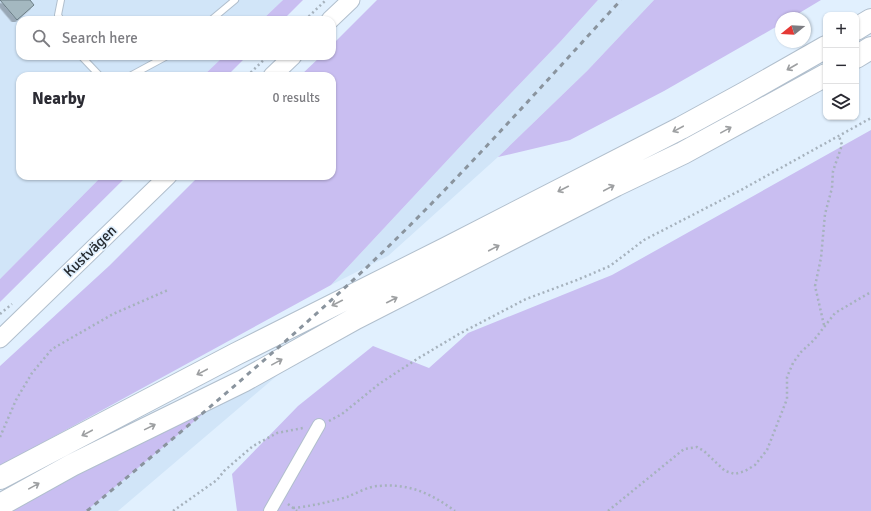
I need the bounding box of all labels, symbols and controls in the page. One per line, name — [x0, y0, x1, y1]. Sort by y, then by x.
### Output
north arrow — [775, 12, 811, 48]
map controls — [823, 12, 859, 120]
button: + — [823, 12, 859, 48]
search box — [16, 16, 336, 60]
icon: search — [30, 27, 52, 49]
text: Search here — [62, 29, 138, 47]
button: − — [823, 48, 859, 84]
one-way arrow — [786, 63, 798, 71]
button: layers — [823, 84, 859, 120]
text: Nearby — [32, 88, 85, 109]
text: 0 results — [272, 90, 320, 106]
one-way arrow — [673, 126, 685, 133]
one-way arrow — [719, 126, 731, 133]
one-way arrow — [603, 184, 615, 191]
one-way arrow — [557, 185, 569, 193]
street label: Kustvägen — [60, 221, 120, 281]
one-way arrow — [488, 244, 500, 251]
one-way arrow — [385, 296, 397, 303]
one-way arrow — [331, 300, 343, 307]
one-way arrow — [271, 358, 283, 366]
one-way arrow — [196, 369, 208, 377]
one-way arrow — [144, 423, 156, 430]
one-way arrow — [81, 430, 93, 437]
one-way arrow — [28, 482, 40, 490]

